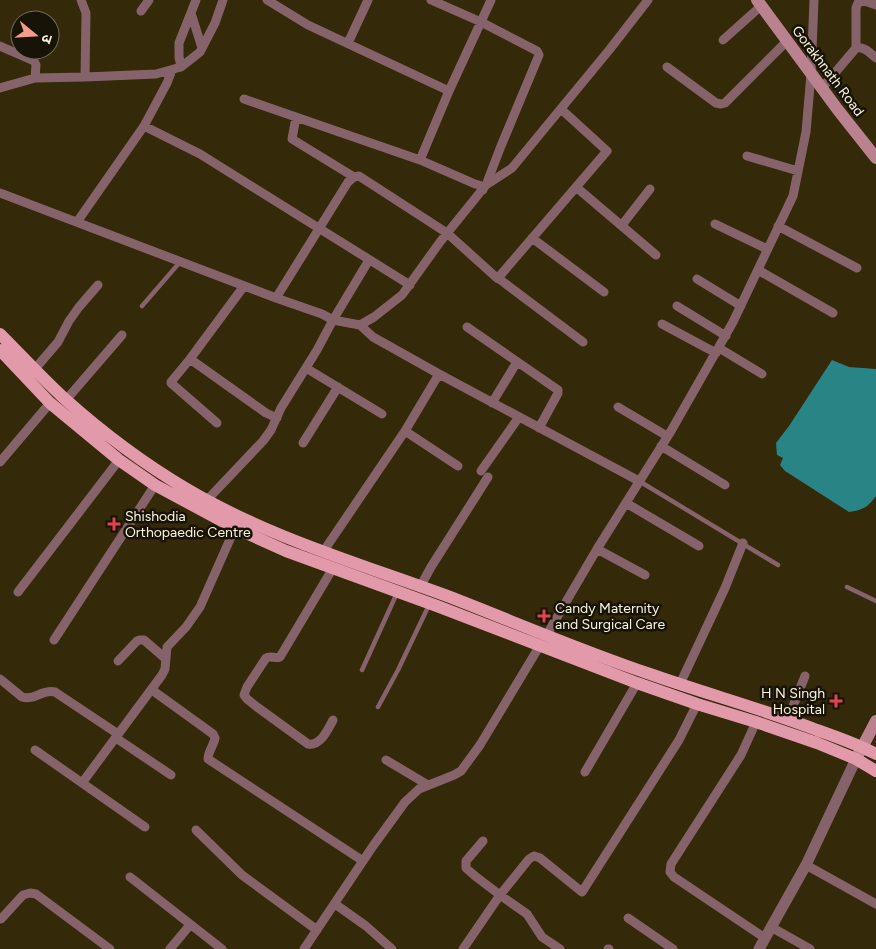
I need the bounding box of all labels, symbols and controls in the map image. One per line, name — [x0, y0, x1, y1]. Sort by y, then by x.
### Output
north arrow — [10, 10, 60, 60]
street label: Gorakhnath Road — [788, 22, 868, 120]
text: उ — [37, 32, 56, 46]
place label: Shishodia Orthopaedic Centre — [125, 508, 251, 541]
marker: Shishodia Orthopaedic Centre — [107, 517, 121, 531]
place label: Candy Maternity and Surgical Care — [555, 600, 665, 633]
marker: Candy Maternity and Surgical Care — [537, 609, 551, 623]
place label: H N Singh Hospital — [761, 685, 825, 718]
marker: H N Singh Hospital — [829, 694, 843, 708]

